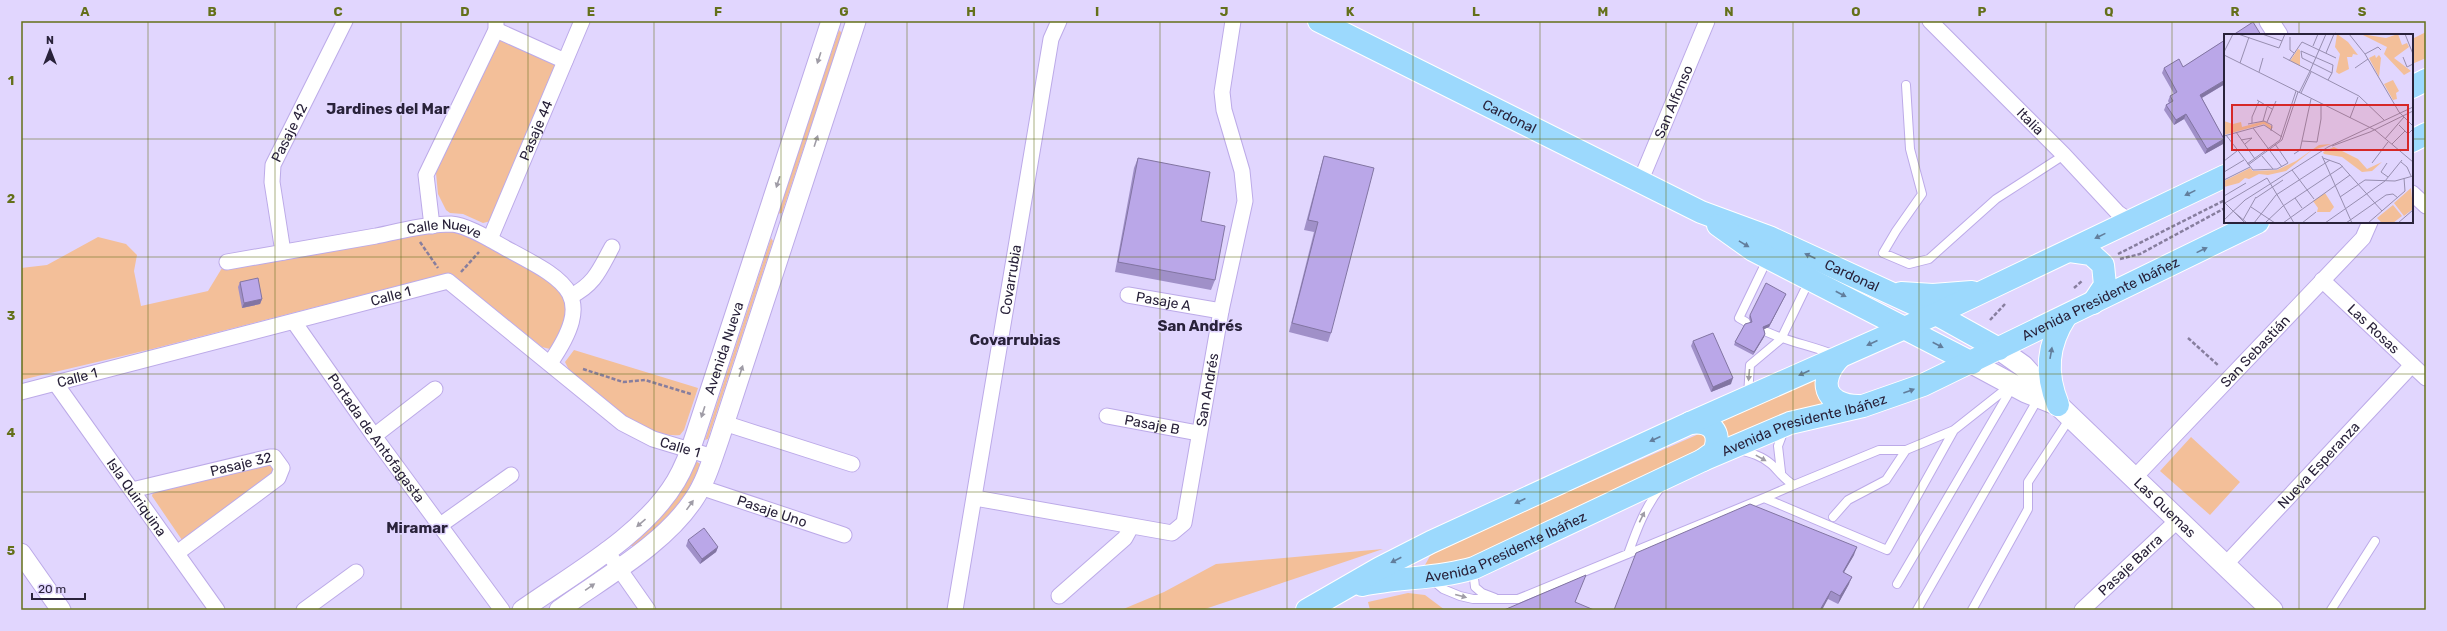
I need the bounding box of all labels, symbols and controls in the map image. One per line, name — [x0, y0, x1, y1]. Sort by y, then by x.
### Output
text: A — [80, 4, 90, 19]
text: B — [207, 4, 217, 19]
text: C — [333, 4, 343, 19]
text: D — [460, 4, 470, 19]
text: E — [587, 4, 595, 19]
text: F — [714, 4, 722, 19]
text: G — [839, 4, 849, 19]
text: H — [966, 4, 976, 19]
text: I — [1095, 4, 1099, 19]
text: J — [1220, 4, 1228, 19]
text: K — [1346, 4, 1355, 19]
text: L — [1472, 4, 1480, 19]
text: M — [1598, 4, 1608, 19]
text: N — [1724, 4, 1734, 19]
text: O — [1851, 4, 1861, 19]
text: P — [1978, 4, 1987, 19]
text: Q — [2104, 4, 2114, 19]
text: R — [2231, 4, 2240, 19]
text: S — [2358, 4, 2367, 19]
north arrow — [30, 30, 70, 70]
text: N — [46, 34, 54, 47]
inset map — [2224, 34, 2413, 223]
one-way arrow — [816, 52, 822, 64]
street label: San Alfonso — [1651, 63, 1697, 141]
text: 1 — [8, 73, 14, 88]
street label: Cardonal — [1479, 96, 1539, 137]
street label: Pasaje 44 — [516, 97, 557, 163]
district label: Jardines del Mar — [326, 100, 450, 118]
street label: Pasaje 42 — [268, 101, 311, 165]
street label: Italia — [2013, 105, 2047, 139]
one-way arrow — [814, 134, 820, 146]
one-way arrow — [775, 176, 781, 188]
one-way arrow — [2184, 190, 2196, 196]
text: 2 — [7, 191, 15, 206]
street label: Calle Nueve — [405, 216, 484, 242]
one-way arrow — [2094, 233, 2106, 239]
one-way arrow — [1738, 240, 1749, 247]
street label: Covarrubia — [997, 243, 1025, 316]
one-way arrow — [2196, 247, 2207, 253]
one-way arrow — [1804, 253, 1815, 259]
street label: Avenida Presidente Ibáñez — [2019, 254, 2182, 345]
street label: Cardonal — [1822, 256, 1882, 296]
street label: Calle 1 — [369, 283, 413, 310]
street label: Pasaje A — [1135, 289, 1193, 315]
one-way arrow — [1835, 291, 1846, 297]
street label: Avenida Nueva — [701, 300, 747, 397]
street label: Las Rosas — [2344, 300, 2403, 358]
text: 3 — [7, 308, 16, 323]
street label: San Sebastián — [2217, 312, 2294, 391]
district label: San Andrés — [1157, 317, 1243, 335]
district label: Covarrubias — [970, 331, 1060, 349]
one-way arrow — [1866, 340, 1878, 346]
one-way arrow — [1933, 342, 1944, 349]
one-way arrow — [2048, 347, 2054, 359]
street label: San Andrés — [1193, 352, 1223, 428]
street label: Calle 1 — [55, 364, 99, 391]
one-way arrow — [738, 364, 744, 376]
one-way arrow — [1746, 369, 1753, 381]
street label: Portada de Antofagasta — [324, 370, 428, 506]
one-way arrow — [1799, 370, 1810, 376]
one-way arrow — [1903, 387, 1915, 393]
street label: Avenida Presidente Ibáñez — [1719, 390, 1889, 460]
one-way arrow — [700, 406, 706, 418]
street label: Pasaje B — [1123, 411, 1181, 438]
street label: Nueva Esperanza — [2274, 418, 2364, 512]
text: 4 — [7, 425, 16, 440]
street label: Calle 1 — [658, 434, 702, 462]
one-way arrow — [1649, 436, 1660, 442]
street label: Pasaje 32 — [208, 449, 274, 480]
one-way arrow — [1755, 454, 1766, 461]
street label: Isla Quiriquina — [103, 455, 170, 540]
street label: Las Quemas — [2130, 474, 2199, 541]
street label: Pasaje Uno — [735, 492, 809, 531]
one-way arrow — [1514, 498, 1526, 504]
one-way arrow — [686, 499, 694, 510]
street label: Avenida Presidente Ibáñez — [1424, 508, 1589, 586]
one-way arrow — [1639, 511, 1645, 523]
one-way arrow — [636, 518, 645, 527]
district label: Miramar — [386, 519, 448, 537]
street label: Pasaje Barra — [2095, 531, 2166, 599]
text: 5 — [7, 543, 15, 558]
one-way arrow — [1390, 557, 1402, 563]
scale bar — [32, 575, 85, 601]
text: 20 m — [38, 582, 66, 596]
one-way arrow — [585, 583, 596, 591]
one-way arrow — [1455, 594, 1467, 600]

